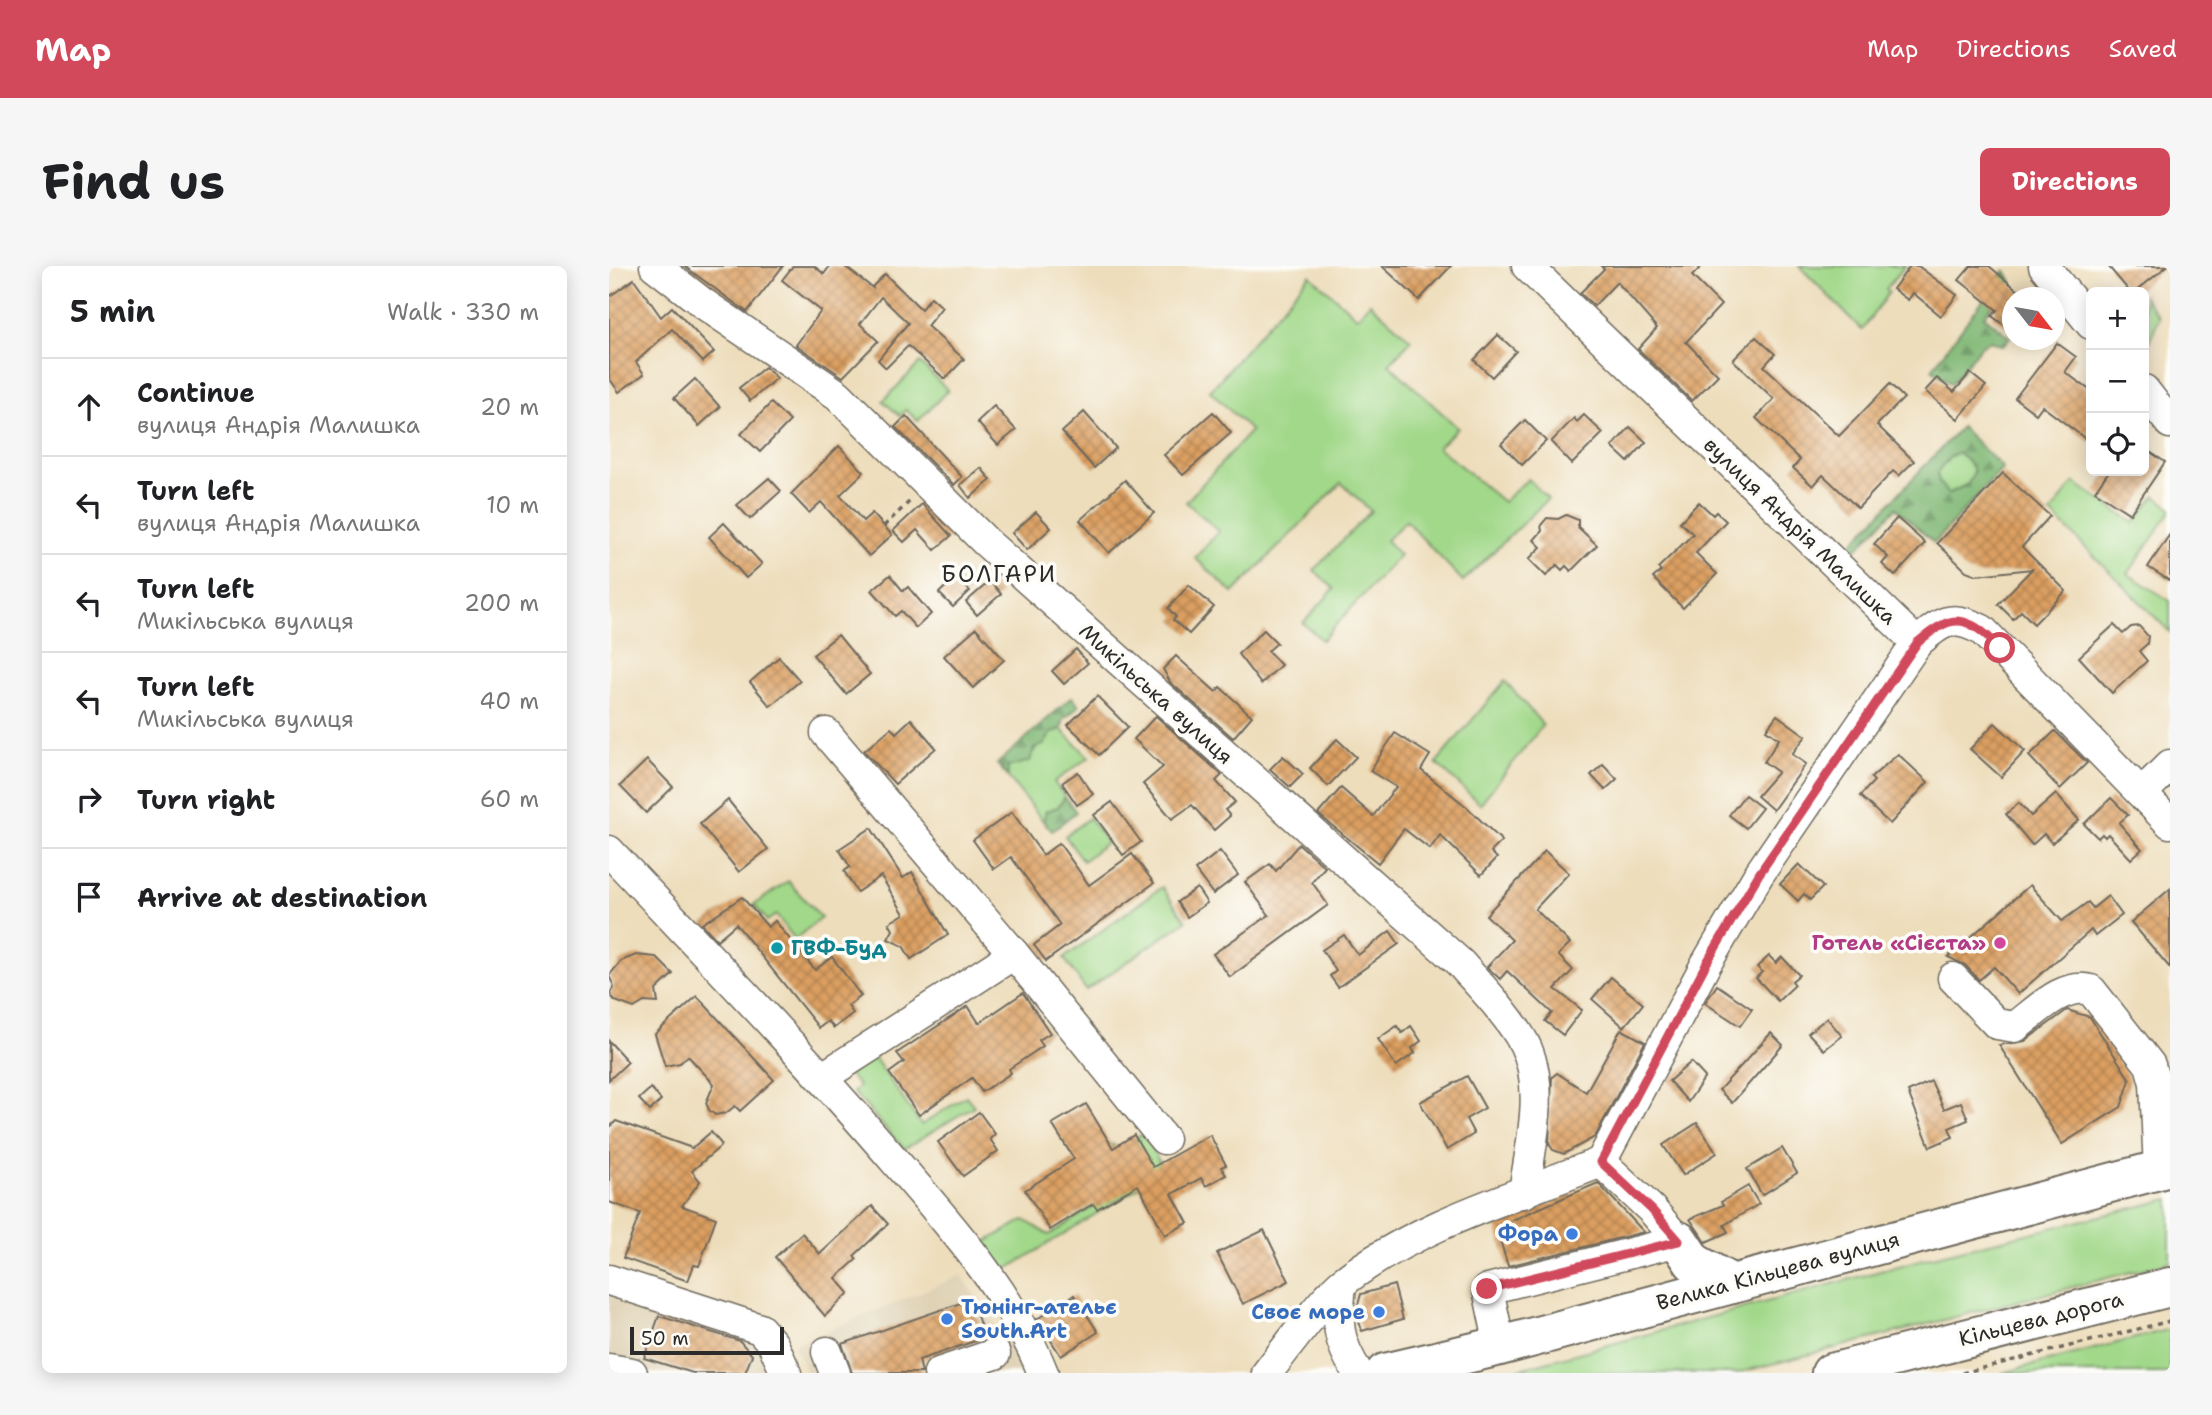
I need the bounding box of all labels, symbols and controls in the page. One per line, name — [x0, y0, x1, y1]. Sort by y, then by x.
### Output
text: Map — [35, 27, 111, 72]
text: Map — [1867, 33, 1918, 65]
text: Directions — [1956, 33, 2071, 65]
text: Saved — [2109, 33, 2177, 65]
button: Directions — [1980, 148, 2170, 216]
text: Find us — [42, 149, 225, 215]
north arrow — [2002, 287, 2065, 350]
map controls — [2086, 287, 2149, 476]
button: + — [2086, 287, 2149, 350]
text: 5 min — [70, 291, 155, 332]
text: Walk · 330 m — [387, 297, 539, 327]
button: − — [2086, 350, 2149, 413]
text: Continue — [137, 375, 255, 410]
icon: ahead — [70, 388, 108, 426]
text: 20 m — [480, 392, 539, 422]
text: вулиця Андрія Малишка — [137, 410, 420, 440]
button: locate — [2086, 413, 2149, 476]
street label: вулиця Андрія Малишка — [1697, 431, 1903, 631]
text: Turn left — [137, 473, 254, 508]
icon: left — [70, 486, 108, 524]
text: 10 m — [486, 490, 539, 520]
text: вулиця Андрія Малишка — [137, 508, 420, 538]
district label: БОЛГАРИ — [941, 559, 1057, 589]
text: Turn left — [137, 571, 254, 606]
icon: left — [70, 584, 108, 622]
text: 200 m — [464, 588, 539, 618]
text: Микільська вулиця — [137, 606, 354, 636]
street label: Микільська вулиця — [1073, 617, 1239, 771]
route start — [1984, 632, 2015, 663]
text: Turn left — [137, 669, 254, 704]
icon: left — [70, 682, 108, 720]
text: 40 m — [479, 686, 539, 716]
text: Микільська вулиця — [137, 704, 354, 734]
icon: right — [70, 780, 108, 818]
text: Turn right — [137, 782, 275, 817]
text: 60 m — [480, 784, 539, 814]
icon: arrive — [70, 878, 108, 916]
text: Arrive at destination — [137, 880, 427, 915]
place label: Готель «Сієста» — [1812, 929, 1986, 957]
place label: ГВФ-Буд — [791, 934, 887, 962]
marker: Готель «Сієста» — [1992, 935, 2008, 951]
marker: ГВФ-Буд — [769, 940, 785, 956]
place label: Фора — [1498, 1220, 1559, 1248]
street label: Велика Кільцева вулиця — [1653, 1225, 1903, 1317]
marker: Фора — [1564, 1226, 1580, 1242]
route end — [1471, 1273, 1502, 1304]
street label: Кільцева дорога — [1956, 1285, 2126, 1353]
place label: Тюнінг-ательє South.Art — [961, 1293, 1117, 1345]
place label: Своє море — [1251, 1298, 1365, 1326]
marker: Своє море — [1371, 1304, 1387, 1320]
marker: Тюнінг-ательє South.Art — [939, 1311, 955, 1327]
scale bar — [630, 1324, 784, 1356]
text: 50 m — [641, 1326, 689, 1351]

